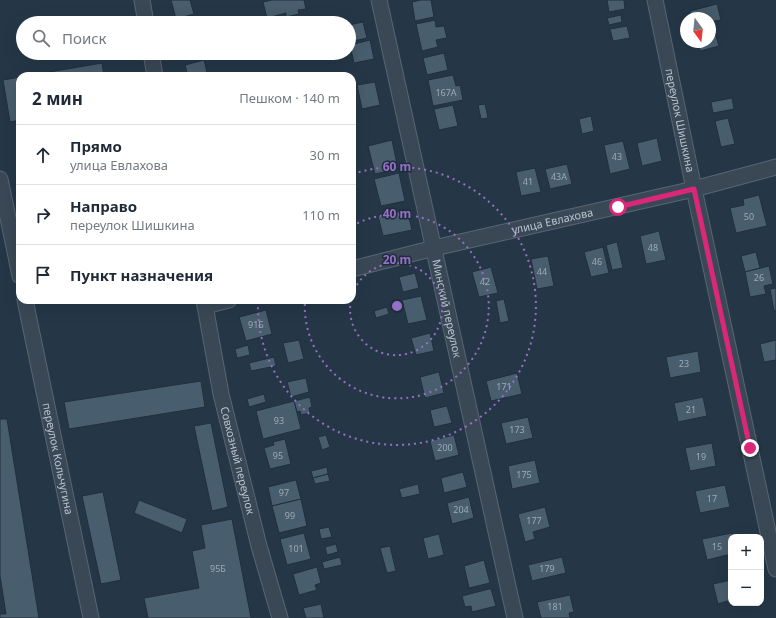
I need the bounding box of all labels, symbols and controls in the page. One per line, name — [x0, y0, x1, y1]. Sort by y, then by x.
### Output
north arrow — [680, 12, 716, 48]
search box — [16, 16, 356, 60]
icon: search — [30, 27, 52, 49]
text: Поиск — [62, 28, 107, 48]
street label: переулок Шишкина — [662, 67, 698, 174]
house number: 167А — [435, 86, 457, 99]
text: 2 мин — [32, 87, 83, 110]
text: Пешком · 140 m — [239, 89, 340, 107]
text: Прямо — [70, 136, 122, 156]
icon: ahead — [32, 144, 54, 166]
text: 30 m — [310, 146, 340, 164]
house number: 43 — [612, 150, 622, 163]
text: улица Евлахова — [70, 156, 168, 174]
text: 60 m — [383, 158, 411, 175]
house number: 43А — [551, 170, 567, 183]
house number: 41 — [523, 175, 533, 188]
text: Направо — [70, 196, 137, 216]
route start — [609, 198, 627, 216]
icon: right — [32, 204, 54, 226]
street label: улица Евлахова — [510, 204, 594, 237]
text: 40 m — [383, 205, 411, 222]
text: 110 m — [302, 206, 340, 224]
house number: 50 — [744, 210, 754, 223]
text: переулок Шишкина — [70, 216, 195, 234]
house number: 48 — [648, 241, 658, 254]
text: 20 m — [383, 251, 411, 268]
house number: 46 — [592, 255, 602, 268]
street label: Минский переулок — [429, 258, 466, 359]
icon: arrive — [32, 264, 54, 286]
text: Пункт назначения — [70, 265, 213, 285]
house number: 44 — [537, 265, 547, 278]
house number: 26 — [754, 271, 764, 284]
house number: 42 — [480, 275, 490, 288]
centre of rings — [390, 299, 404, 313]
house number: 91Б — [248, 318, 264, 331]
house number: 23 — [679, 357, 689, 370]
house number: 171 — [496, 380, 512, 393]
street label: переулок Кольчугина — [39, 401, 77, 516]
house number: 21 — [686, 403, 696, 416]
street label: Совхозный переулок — [217, 405, 259, 516]
house number: 93 — [274, 414, 284, 427]
house number: 173 — [509, 423, 525, 436]
route end — [741, 439, 759, 457]
house number: 200 — [437, 441, 453, 454]
house number: 95 — [273, 449, 283, 462]
house number: 19 — [696, 450, 706, 463]
house number: 175 — [516, 468, 532, 481]
house number: 97 — [279, 486, 289, 499]
house number: 17 — [707, 492, 717, 505]
house number: 204 — [453, 503, 469, 516]
house number: 99 — [285, 509, 295, 522]
house number: 177 — [526, 514, 542, 527]
map controls — [728, 534, 764, 606]
button: + — [728, 534, 764, 570]
house number: 15 — [712, 540, 722, 553]
house number: 101 — [288, 542, 304, 555]
house number: 95Б — [210, 562, 226, 575]
house number: 179 — [539, 562, 555, 575]
button: − — [728, 570, 764, 606]
house number: 181 — [547, 600, 563, 613]

